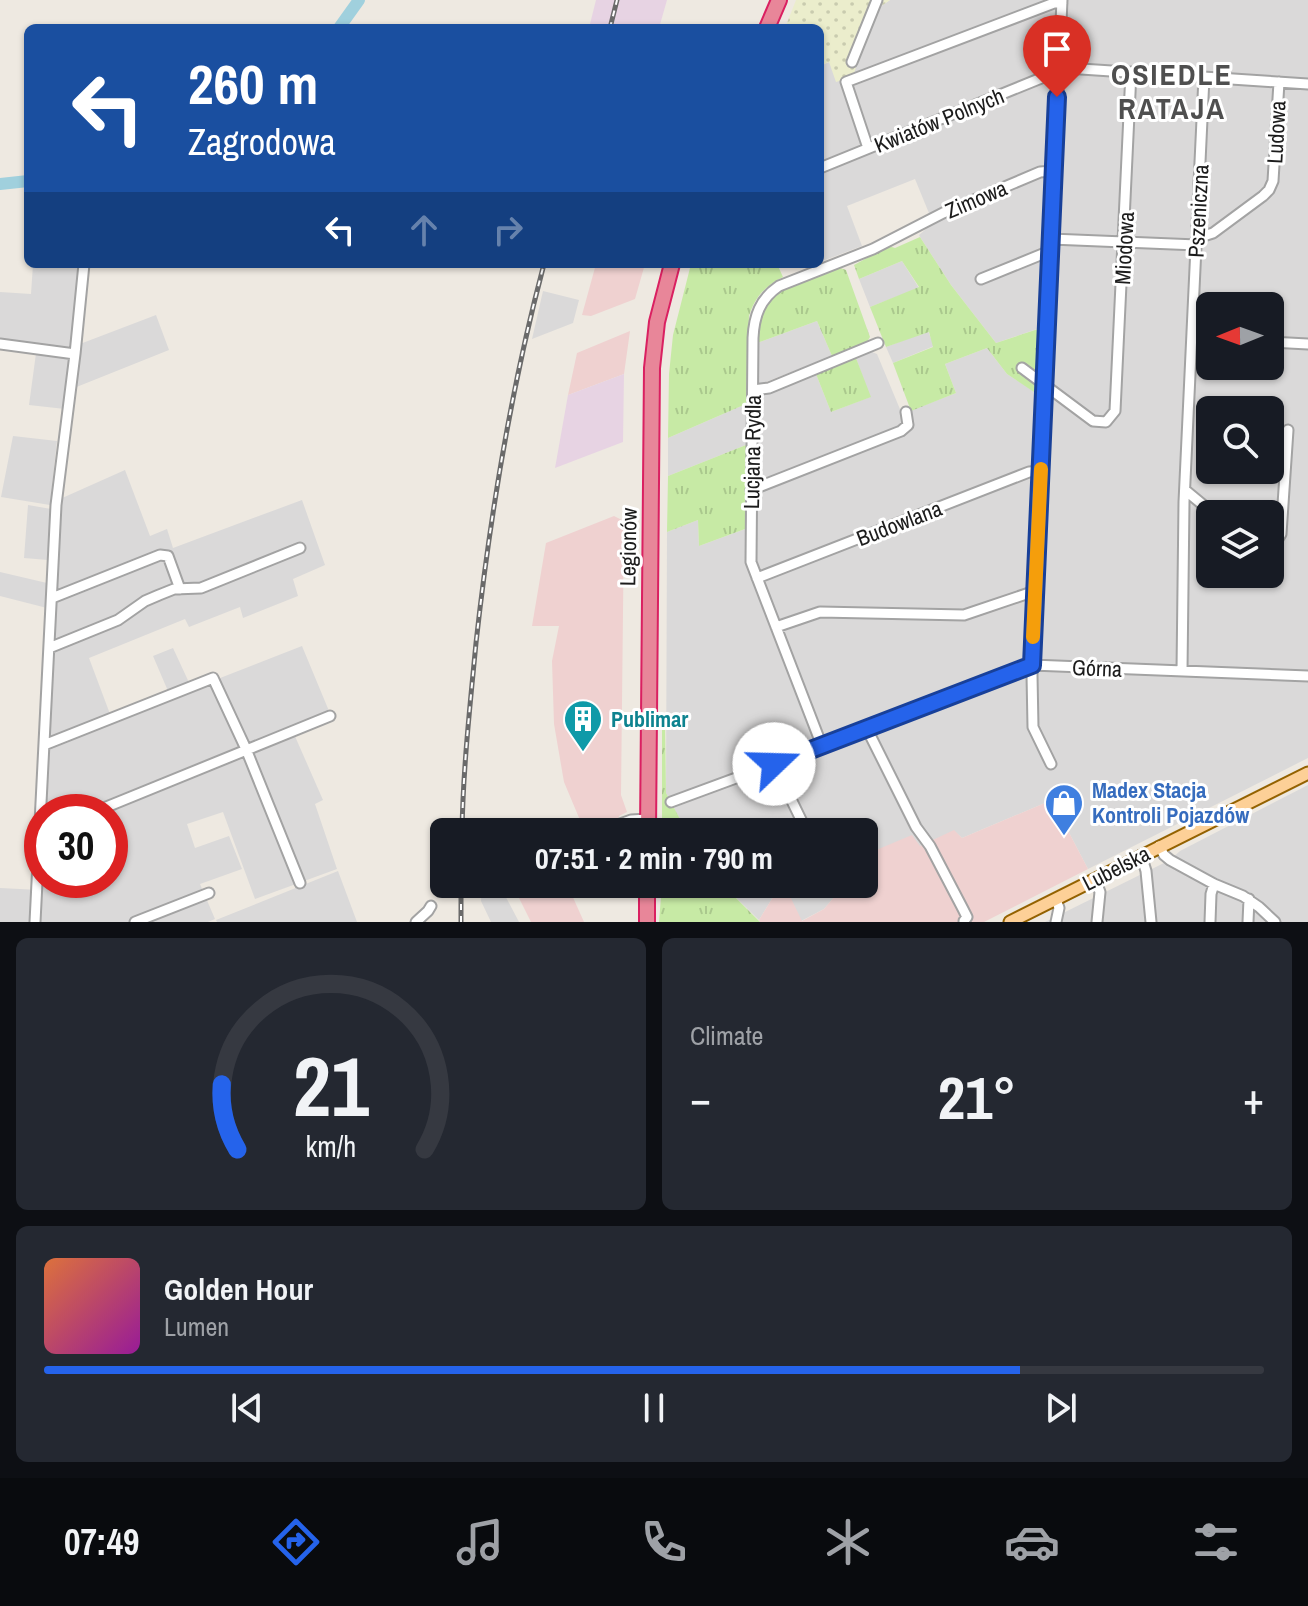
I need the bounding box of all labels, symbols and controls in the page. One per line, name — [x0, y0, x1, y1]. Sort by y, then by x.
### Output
pin — [1023, 15, 1091, 97]
icon: arrive — [1035, 27, 1079, 71]
text: 260 m — [188, 46, 318, 121]
district label: OSIEDLE RATAJA — [1111, 54, 1233, 128]
icon: left — [56, 56, 160, 160]
street label: Kwiatów Polnych — [870, 80, 1008, 160]
street label: Ludowa — [1259, 100, 1293, 164]
text: Zagrodowa — [188, 118, 336, 166]
street label: Pszeniczna — [1181, 164, 1215, 258]
street label: Zimowa — [941, 173, 1011, 225]
icon: left — [318, 208, 362, 252]
icon: ahead — [402, 208, 446, 252]
icon: right — [486, 208, 530, 252]
street label: Miodowa — [1107, 211, 1141, 285]
north arrow — [1196, 292, 1284, 380]
map controls — [1196, 292, 1284, 588]
street label: Lucjana Rydla — [736, 395, 768, 509]
button: search — [1196, 396, 1284, 484]
street label: Budowlana — [852, 493, 946, 553]
button: layers — [1196, 500, 1284, 588]
street label: Legionów — [612, 508, 644, 586]
street label: Górna — [1071, 652, 1123, 684]
building icon: Publimar — [562, 698, 604, 753]
place label: Publimar — [611, 704, 688, 734]
position arrow — [732, 722, 816, 806]
place label: Madex Stacja Kontroli Pojazdów — [1092, 775, 1250, 830]
shop icon: Madex Stacja Kontroli Pojazdów — [1043, 782, 1085, 837]
speed limit sign: 30 — [24, 794, 128, 898]
text: 07:51 · 2 min · 790 m — [535, 838, 773, 878]
street label: Lubelska — [1077, 838, 1155, 898]
text: Climate — [690, 1018, 763, 1053]
text: 21 — [293, 1030, 369, 1142]
text: 21° — [938, 1057, 1016, 1138]
text: − — [690, 1068, 711, 1128]
text: + — [1243, 1068, 1264, 1128]
text: km/h — [306, 1127, 356, 1166]
text: Golden Hour — [164, 1269, 313, 1309]
text: Lumen — [164, 1309, 229, 1344]
icon: previous — [225, 1386, 269, 1430]
icon: pause — [632, 1386, 676, 1430]
icon: next — [1039, 1386, 1083, 1430]
icon: directions — [268, 1514, 324, 1570]
icon: music — [452, 1514, 508, 1570]
icon: phone — [636, 1514, 692, 1570]
icon: climate — [820, 1514, 876, 1570]
icon: car — [1004, 1514, 1060, 1570]
icon: filters — [1188, 1514, 1244, 1570]
text: 07:49 — [64, 1518, 140, 1566]

